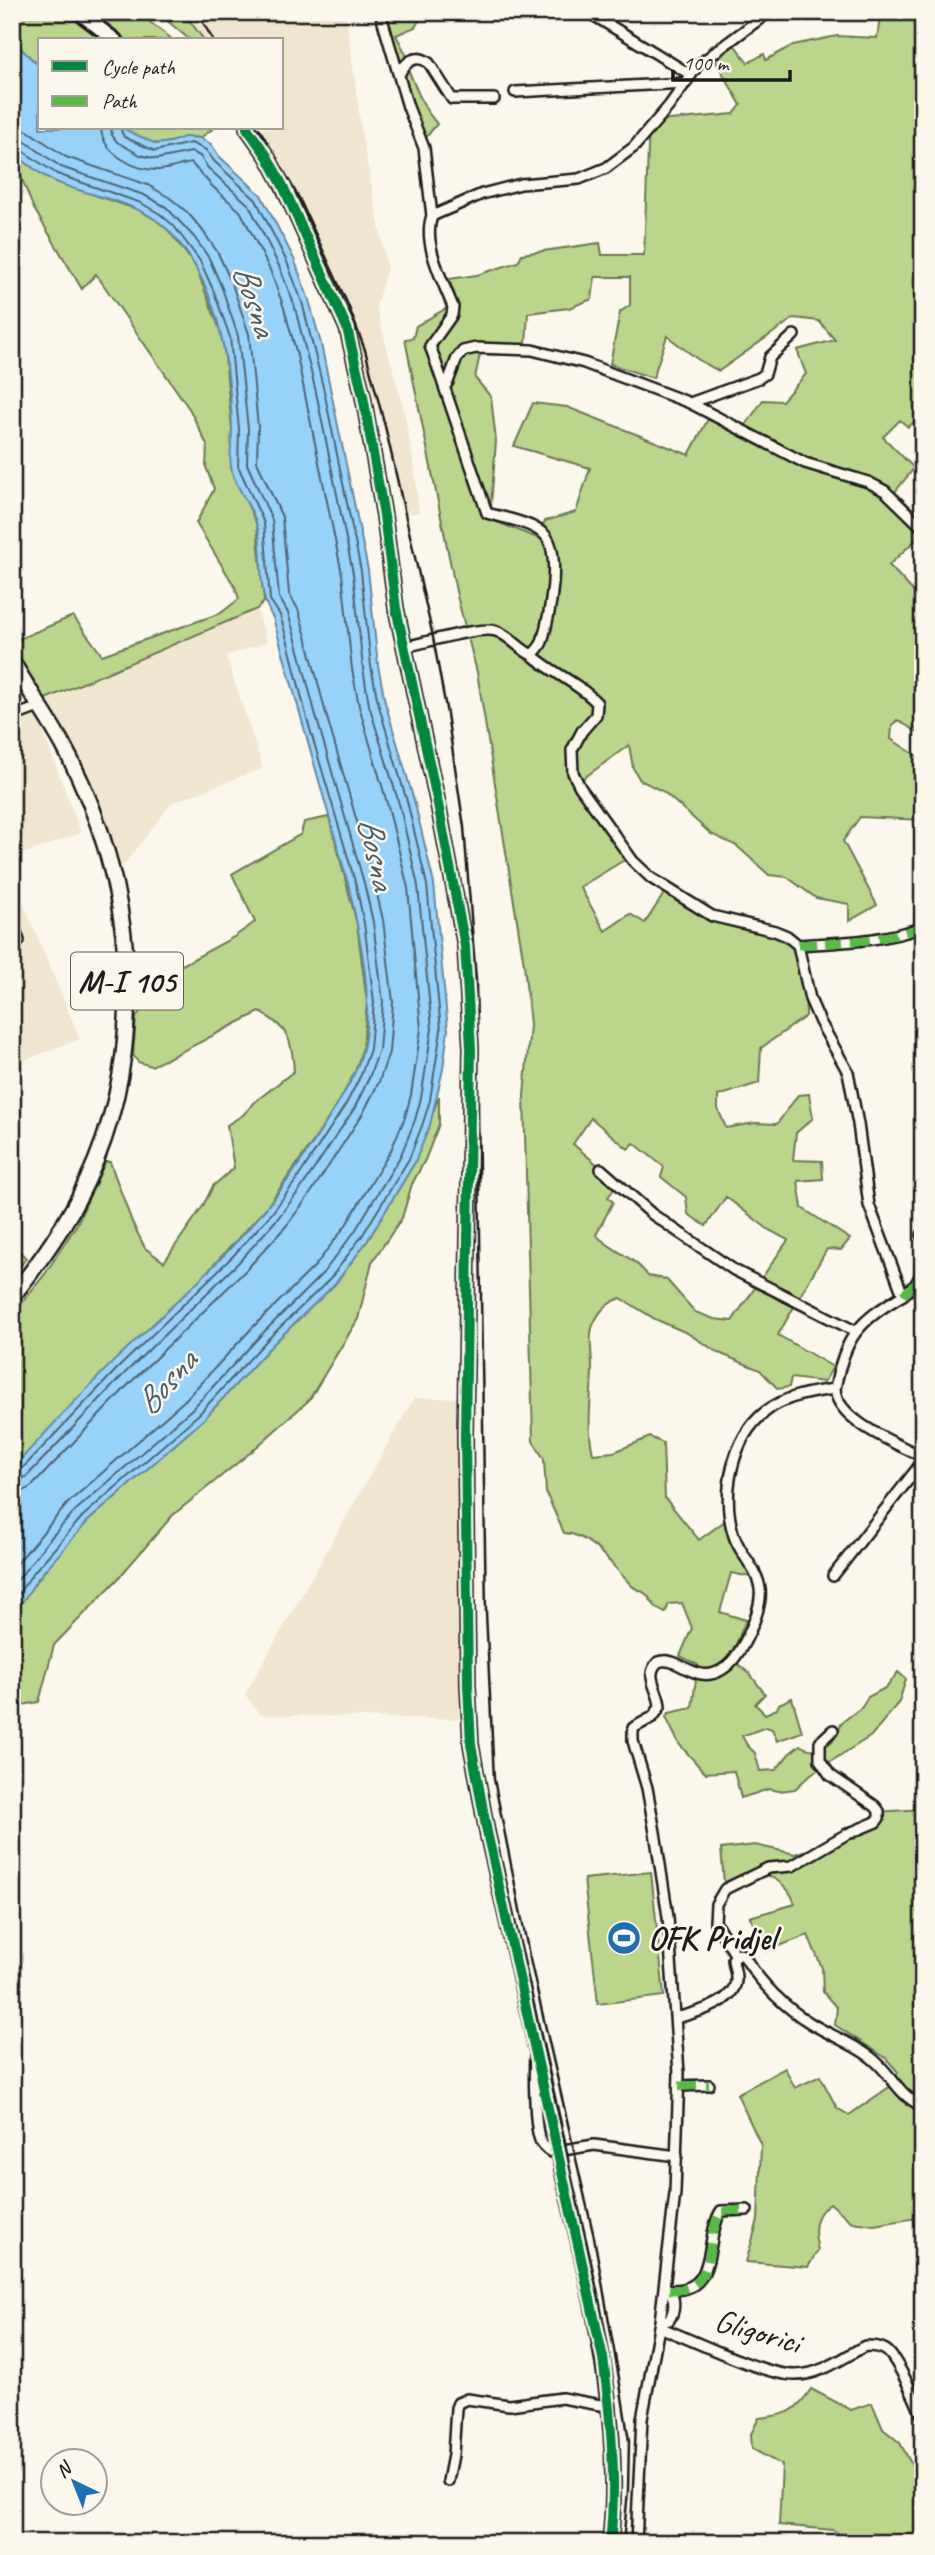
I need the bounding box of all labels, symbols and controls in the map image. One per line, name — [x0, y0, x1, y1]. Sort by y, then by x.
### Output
legend — [38, 38, 284, 130]
scale bar — [673, 38, 790, 82]
text: 100 m — [683, 50, 730, 76]
text: Cycle path — [102, 54, 175, 80]
text: Path — [102, 88, 138, 114]
water label: Bosna — [222, 259, 288, 344]
water label: Bosna — [347, 813, 407, 896]
road number: M-I 105 — [71, 952, 183, 1010]
water label: Bosna — [125, 1338, 209, 1424]
place label: OFK Pridjel — [648, 1917, 782, 1959]
sports icon: OFK Pridjel — [605, 1919, 643, 1957]
street label: Gligorici — [710, 2299, 809, 2364]
north arrow — [38, 2446, 108, 2516]
text: N — [51, 2455, 78, 2483]

